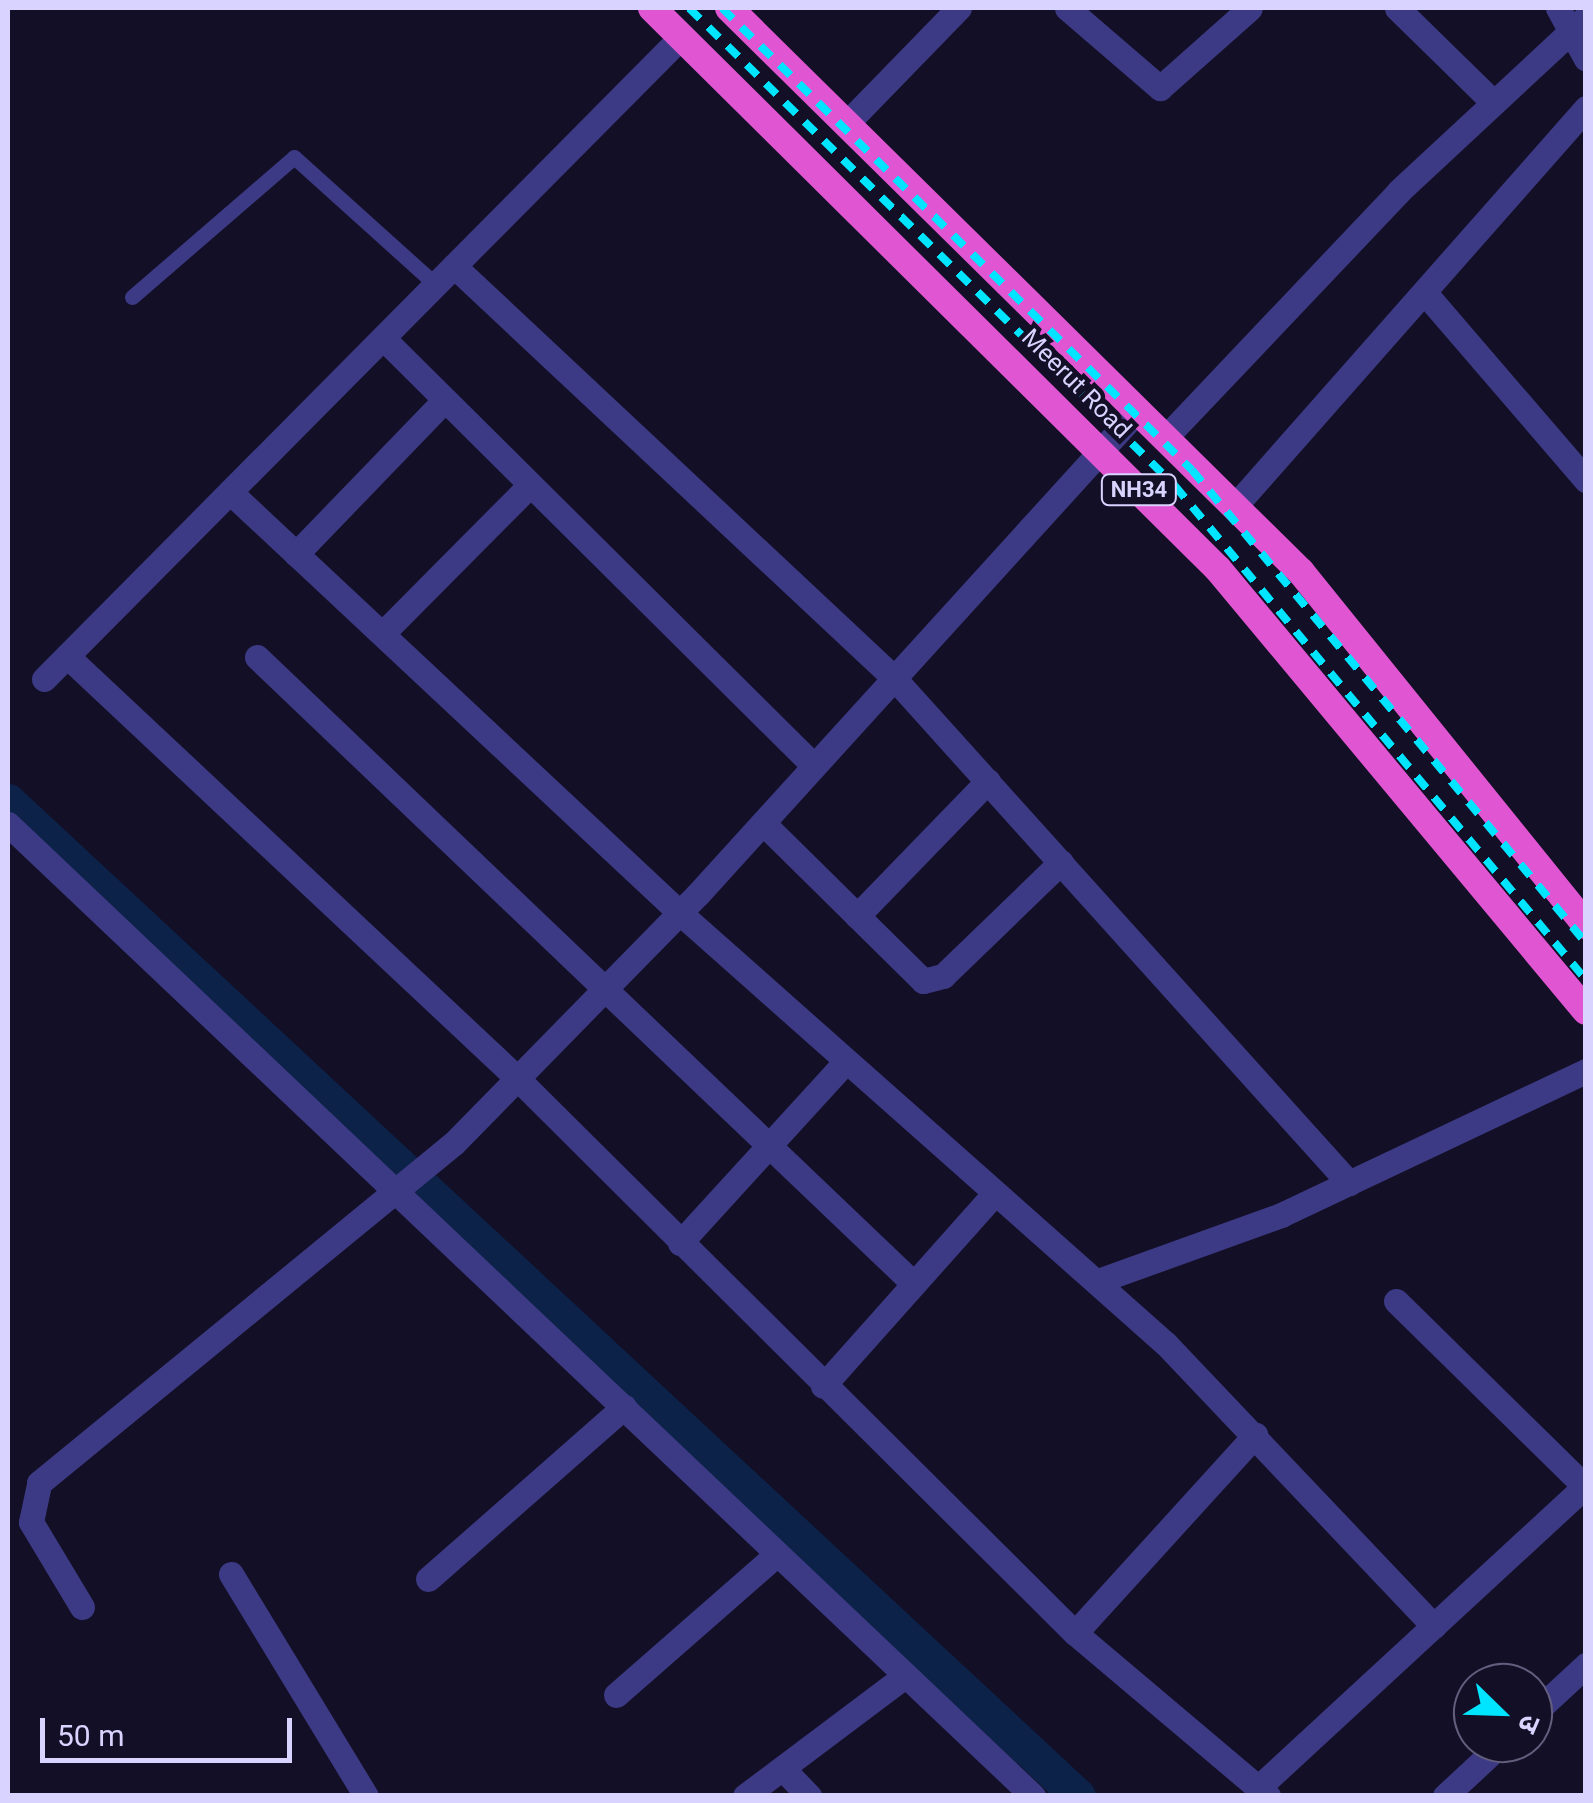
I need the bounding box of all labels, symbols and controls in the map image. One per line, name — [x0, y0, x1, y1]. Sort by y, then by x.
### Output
street label: Meerut Road — [1015, 323, 1137, 445]
road number: NH34 — [1099, 473, 1179, 507]
north arrow — [1453, 1663, 1553, 1763]
scale bar — [45, 1698, 298, 1760]
text: उ — [1511, 1710, 1548, 1738]
text: 50 m — [57, 1718, 124, 1753]

